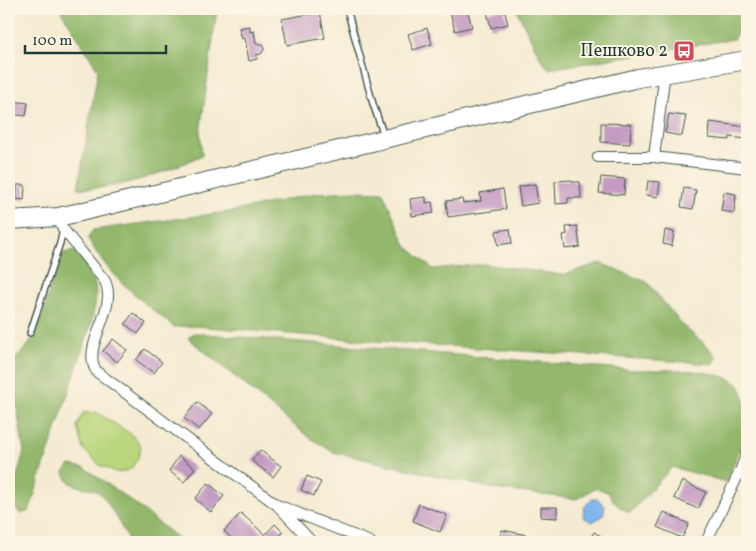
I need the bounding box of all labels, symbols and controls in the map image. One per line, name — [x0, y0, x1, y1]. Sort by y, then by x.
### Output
scale bar — [25, 22, 166, 54]
text: 100 m — [32, 31, 72, 52]
place label: Пешково 2 — [580, 39, 668, 64]
bus stop icon: Пешково 2 — [672, 39, 696, 63]

